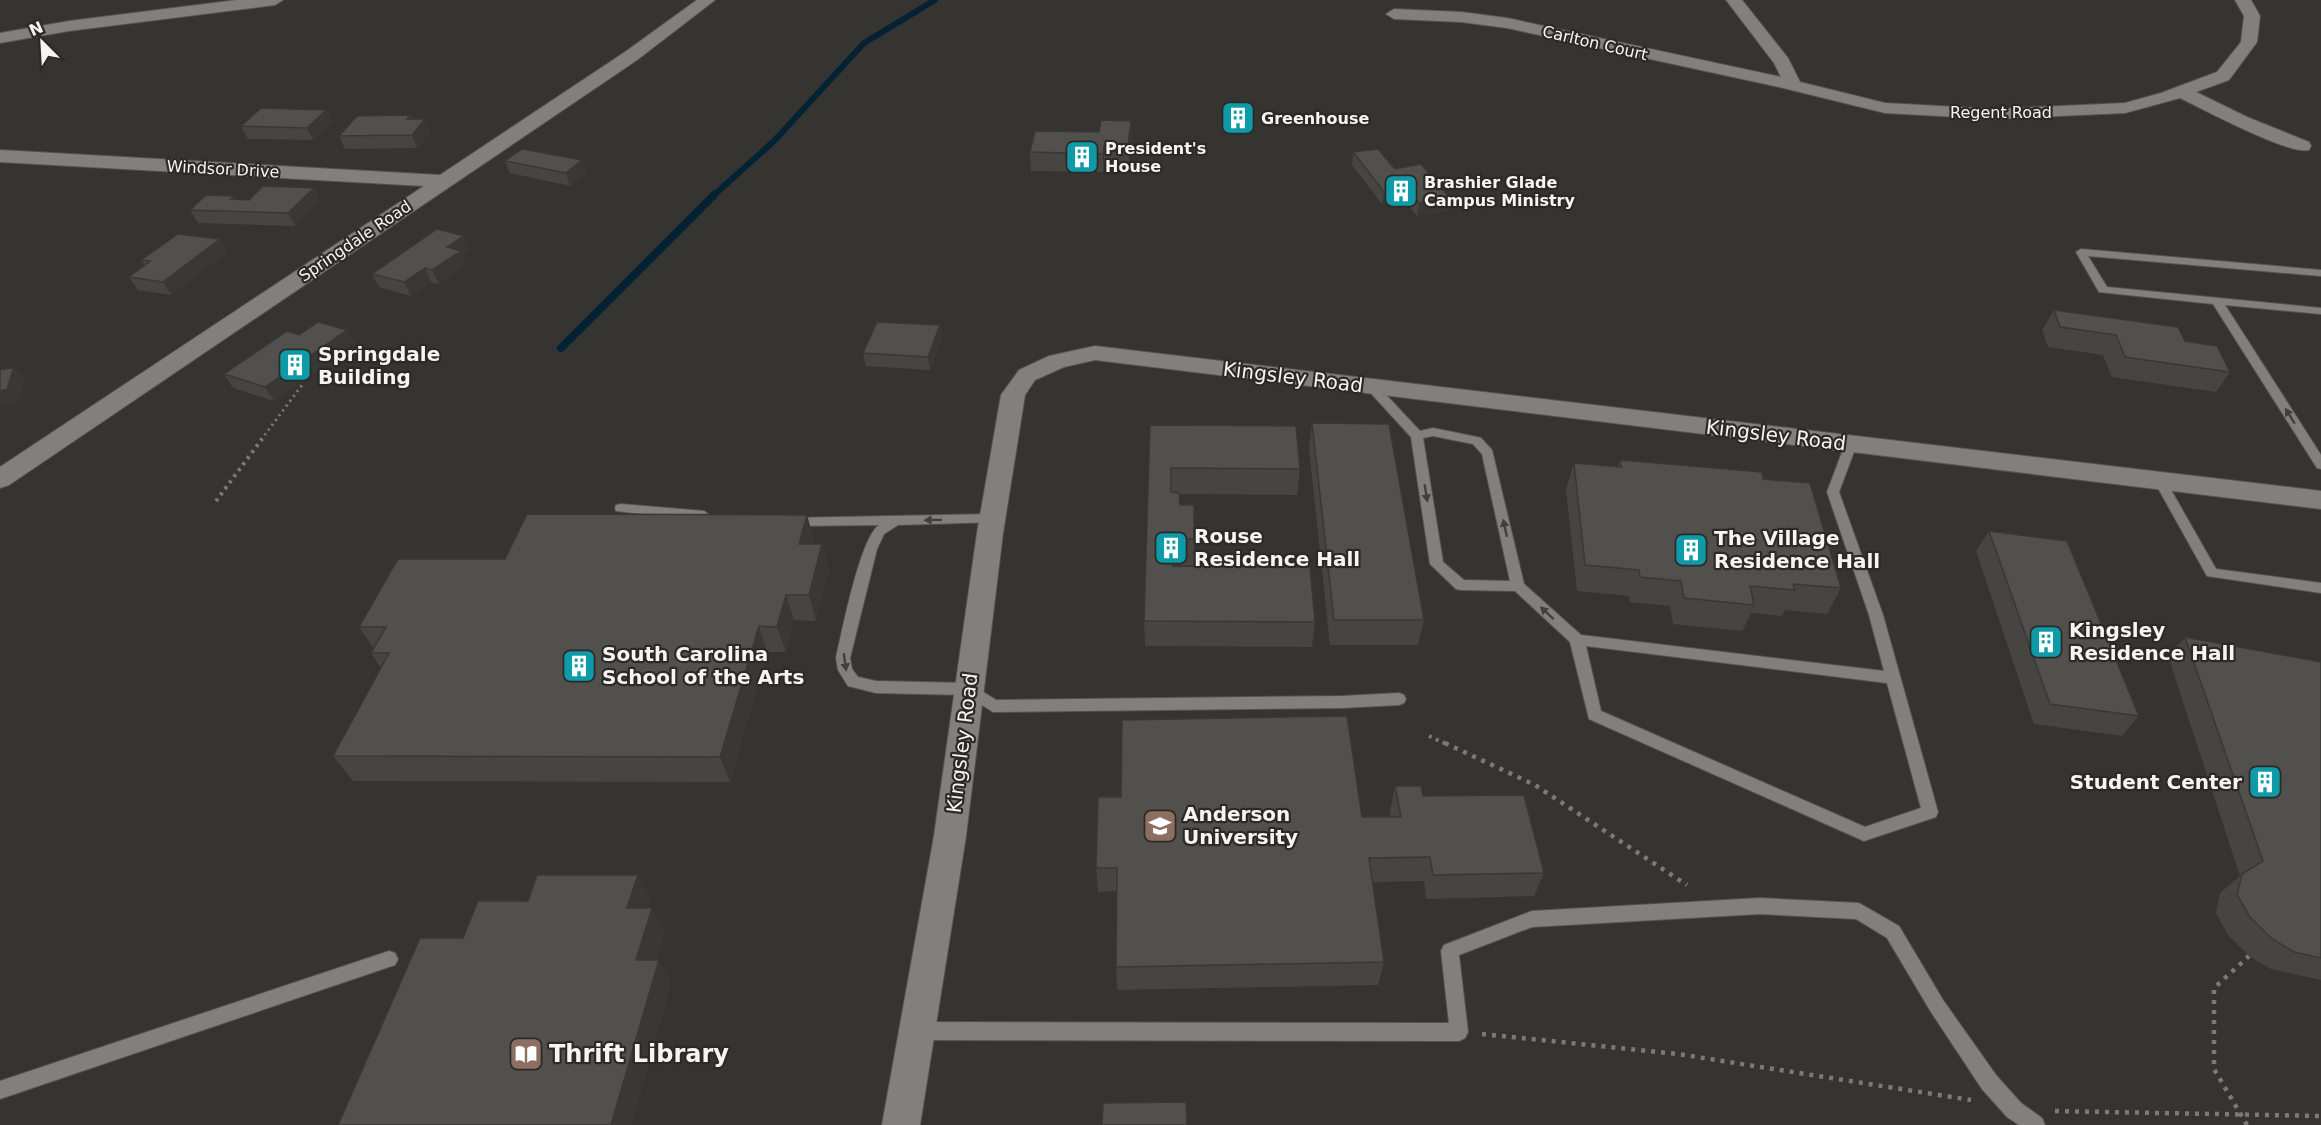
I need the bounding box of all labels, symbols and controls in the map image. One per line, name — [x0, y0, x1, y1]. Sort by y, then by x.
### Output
north arrow — [12, 12, 72, 72]
text: N — [26, 17, 46, 40]
street label: Carlton Court — [1541, 22, 1649, 64]
building icon: Greenhouse — [1220, 100, 1256, 136]
street label: Regent Road — [1950, 103, 2052, 122]
place label: Greenhouse — [1261, 109, 1369, 128]
building icon: President's House — [1064, 139, 1100, 175]
place label: President's House — [1105, 139, 1206, 176]
street label: Windsor Drive — [166, 157, 280, 181]
building icon: Brashier Glade Campus Ministry — [1383, 173, 1419, 209]
place label: Brashier Glade Campus Ministry — [1424, 173, 1575, 210]
street label: Springdale Road — [295, 196, 415, 286]
place label: Springdale Building — [318, 342, 440, 389]
building icon: Springdale Building — [277, 347, 313, 383]
street label: Kingsley Road — [1222, 357, 1364, 397]
one-way arrow — [2284, 408, 2295, 424]
street label: Kingsley Road — [1705, 415, 1847, 455]
one-way arrow — [1421, 484, 1430, 503]
one-way arrow — [924, 515, 943, 525]
one-way arrow — [1500, 519, 1509, 538]
place label: Rouse Residence Hall — [1194, 524, 1360, 571]
place label: The Village Residence Hall — [1714, 526, 1880, 573]
building icon: Rouse Residence Hall — [1153, 530, 1189, 566]
building icon: The Village Residence Hall — [1673, 532, 1709, 568]
one-way arrow — [1540, 607, 1555, 620]
place label: Kingsley Residence Hall — [2069, 618, 2235, 665]
building icon: Kingsley Residence Hall — [2028, 624, 2064, 660]
place label: South Carolina School of the Arts — [602, 642, 804, 689]
building icon: South Carolina School of the Arts — [561, 648, 597, 684]
one-way arrow — [841, 653, 850, 672]
street label: Kingsley Road — [942, 672, 982, 814]
building icon: Student Center — [2247, 764, 2283, 800]
place label: Student Center — [2070, 770, 2242, 794]
place label: Anderson University — [1183, 802, 1298, 849]
school or university icon: Anderson University — [1142, 808, 1178, 844]
library icon: Thrift Library — [508, 1036, 544, 1072]
place label: Thrift Library — [549, 1040, 729, 1068]

